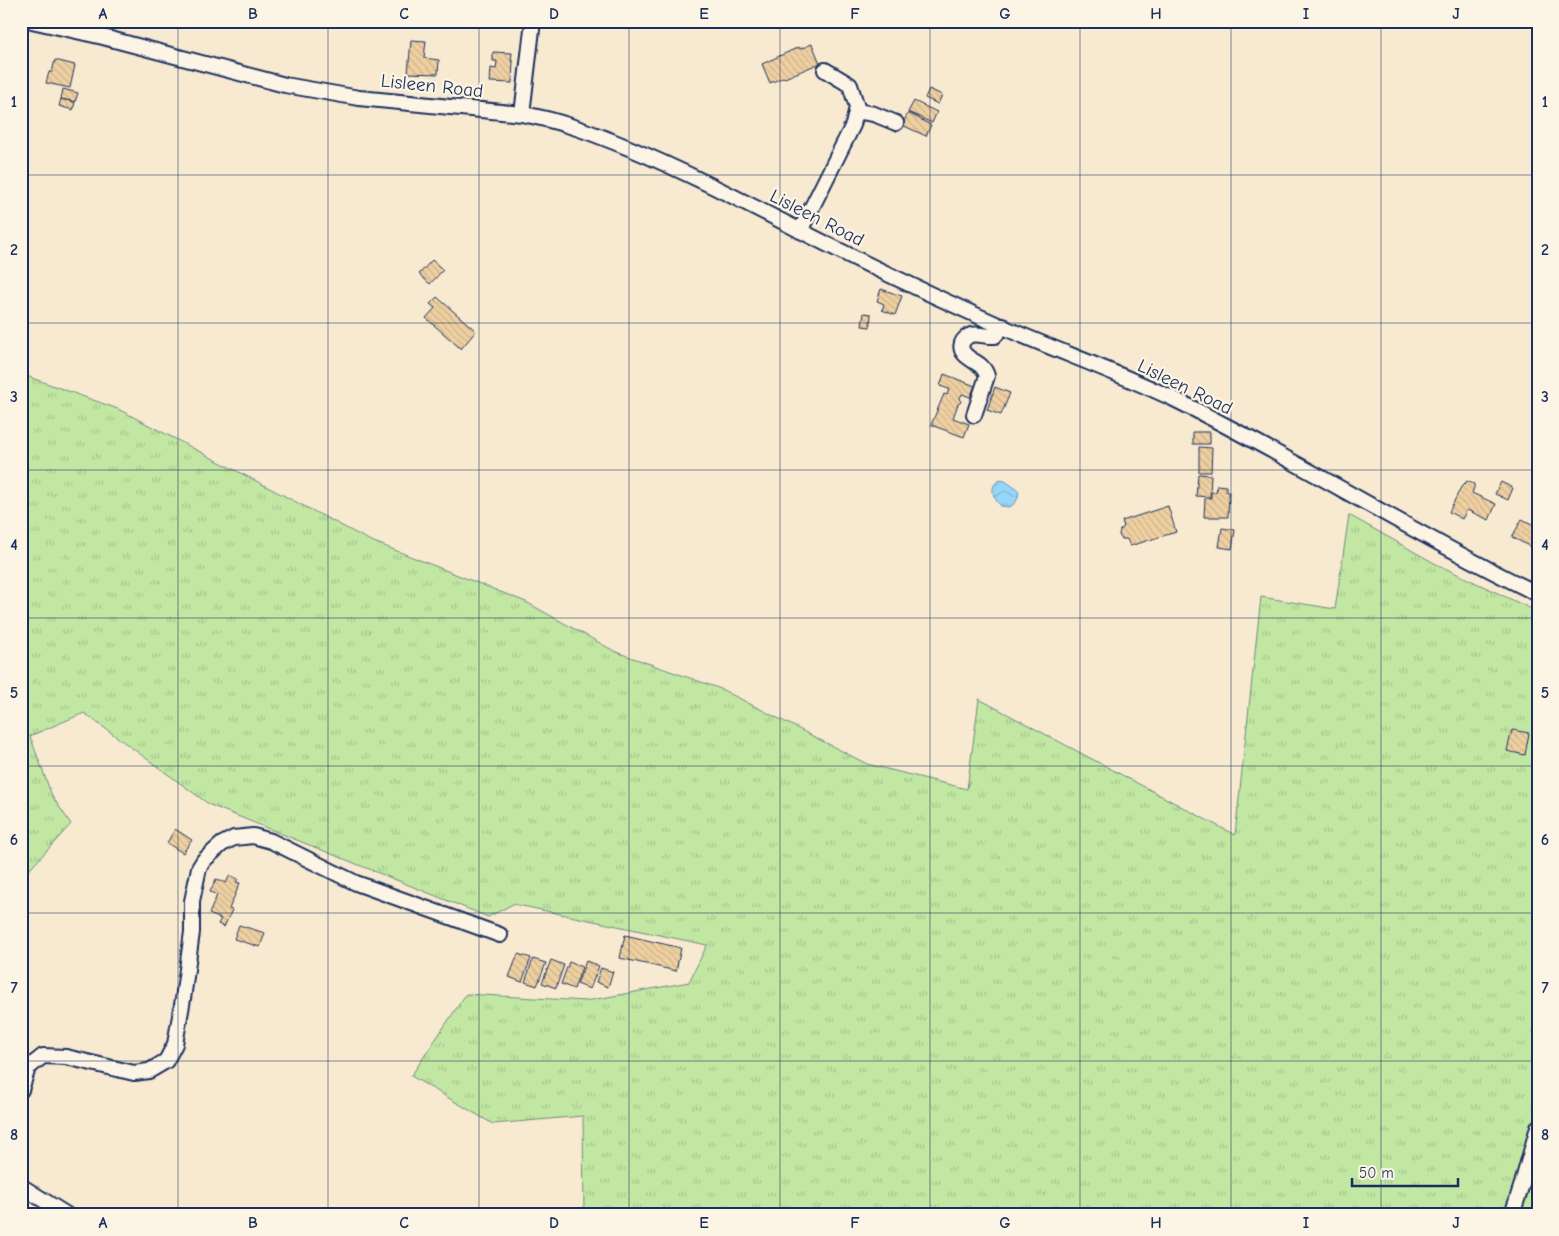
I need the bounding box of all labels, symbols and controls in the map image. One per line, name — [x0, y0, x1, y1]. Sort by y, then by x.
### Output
text: A — [99, 5, 108, 23]
text: B — [248, 5, 258, 23]
text: C — [399, 5, 409, 23]
text: D — [549, 5, 559, 23]
text: E — [699, 5, 709, 23]
text: F — [850, 5, 860, 23]
text: G — [999, 5, 1011, 23]
text: H — [1150, 5, 1162, 23]
text: I — [1303, 5, 1309, 23]
text: J — [1452, 5, 1460, 23]
street label: Lisleen Road — [380, 70, 484, 102]
text: 1 — [11, 93, 17, 111]
text: 1 — [1542, 93, 1548, 111]
street label: Lisleen Road — [766, 185, 868, 251]
text: 2 — [10, 241, 18, 259]
text: 2 — [1541, 241, 1549, 259]
street label: Lisleen Road — [1134, 355, 1236, 419]
text: 3 — [10, 388, 18, 406]
text: 3 — [1541, 388, 1549, 406]
text: 4 — [10, 536, 18, 554]
text: 4 — [1541, 536, 1549, 554]
text: 5 — [10, 684, 18, 702]
text: 5 — [1541, 684, 1549, 702]
text: 6 — [10, 831, 18, 849]
text: 6 — [1541, 831, 1549, 849]
text: 7 — [10, 979, 18, 997]
text: 7 — [1541, 979, 1549, 997]
text: 8 — [10, 1126, 18, 1144]
text: 8 — [1541, 1126, 1549, 1144]
scale bar — [1352, 1156, 1458, 1188]
text: 50 m — [1359, 1164, 1394, 1182]
text: A — [99, 1214, 108, 1232]
text: B — [248, 1214, 258, 1232]
text: C — [399, 1214, 409, 1232]
text: D — [549, 1214, 559, 1232]
text: E — [699, 1214, 709, 1232]
text: F — [850, 1214, 860, 1232]
text: G — [999, 1214, 1011, 1232]
text: H — [1150, 1214, 1162, 1232]
text: I — [1303, 1214, 1309, 1232]
text: J — [1452, 1214, 1460, 1232]

